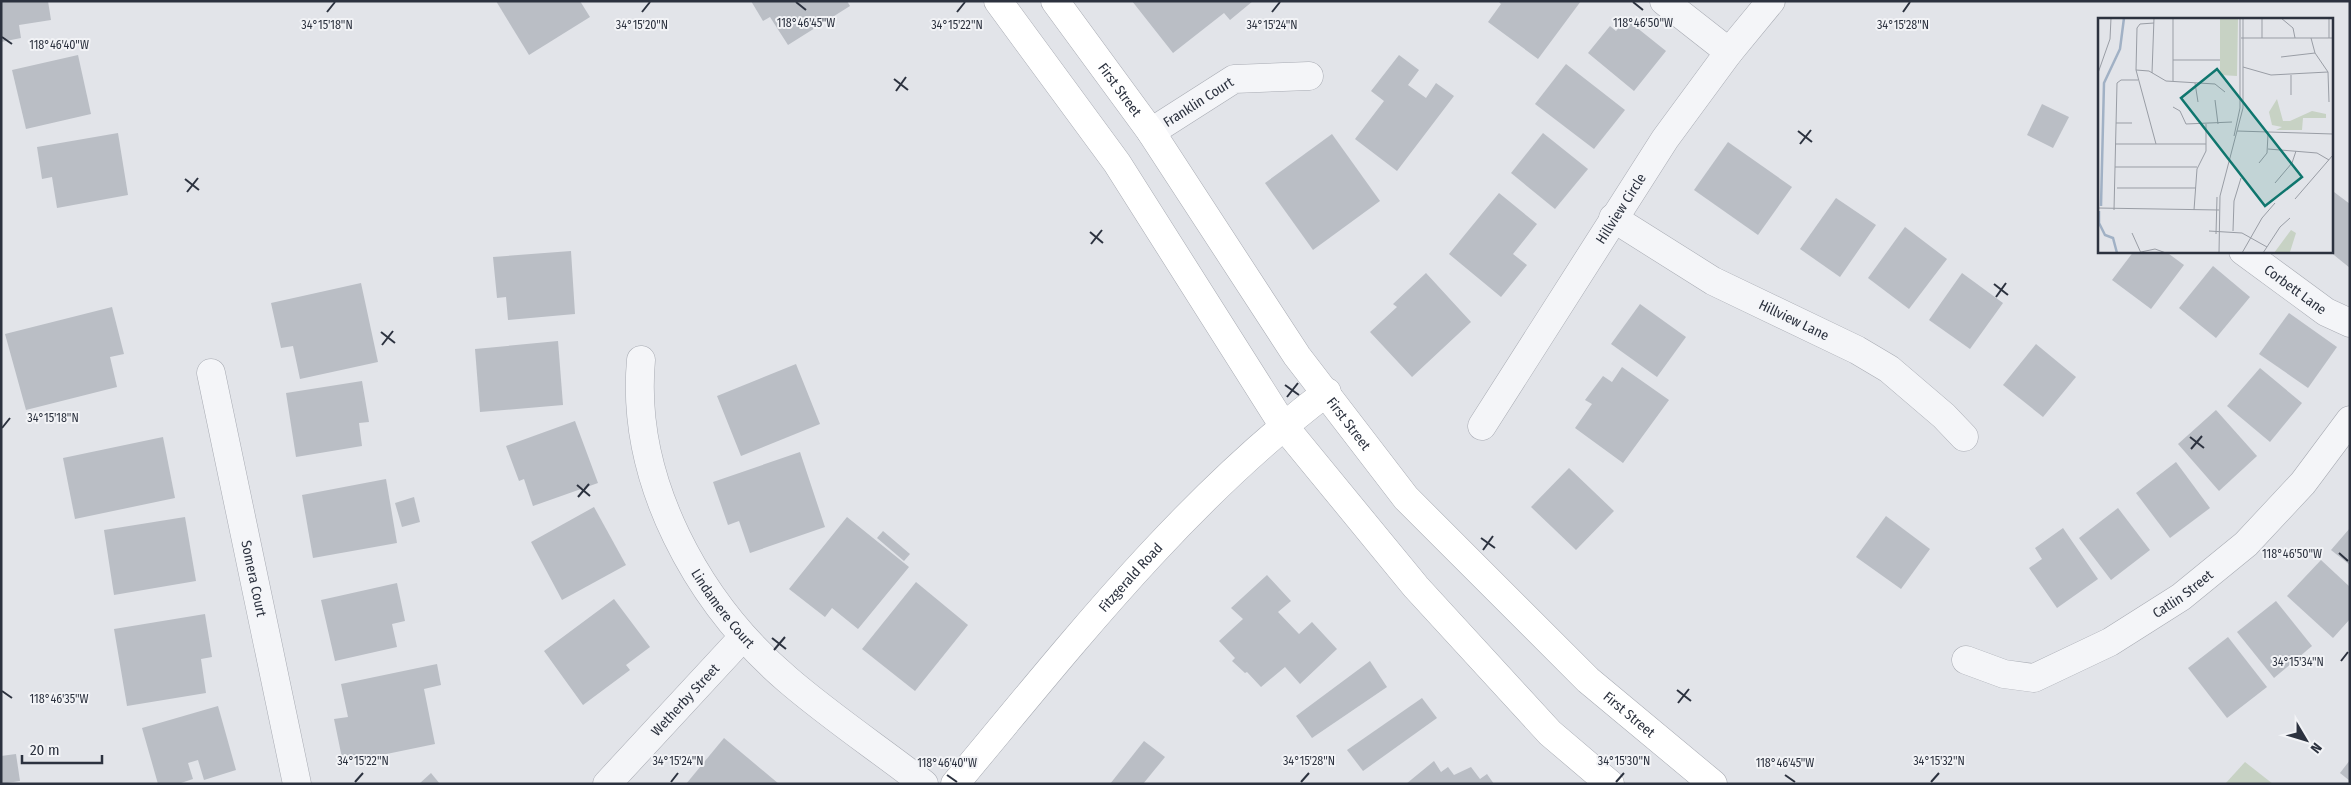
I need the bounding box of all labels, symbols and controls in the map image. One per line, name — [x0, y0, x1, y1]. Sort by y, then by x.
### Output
text: 118°46'45"W — [777, 16, 835, 30]
text: 118°46'50"W — [1613, 16, 1673, 30]
text: 34°15'18"N — [301, 18, 353, 32]
text: 34°15'20"N — [616, 18, 668, 32]
text: 34°15'22"N — [931, 18, 983, 32]
text: 34°15'24"N — [1246, 18, 1298, 32]
text: 34°15'28"N — [1877, 18, 1929, 32]
inset map — [2098, 18, 2334, 252]
text: 118°46'40"W — [29, 38, 89, 52]
street label: First Street — [1095, 60, 1146, 120]
street label: Franklin Court — [1160, 73, 1237, 131]
street label: Hillview Circle — [1592, 170, 1649, 247]
street label: Corbett Lane — [2261, 261, 2330, 318]
street label: Hillview Lane — [1756, 296, 1832, 344]
street label: First Street — [1323, 394, 1375, 454]
text: 34°15'18"N — [27, 411, 79, 425]
street label: Somera Court — [238, 539, 270, 619]
street label: Fitzgerald Road — [1095, 539, 1166, 615]
text: 118°46'50"W — [2262, 547, 2322, 561]
street label: Lindamere Court — [688, 566, 759, 652]
street label: Catlin Street — [2149, 566, 2216, 621]
text: 34°15'34"N — [2272, 655, 2324, 669]
street label: Wetherby Street — [647, 660, 723, 739]
street label: First Street — [1600, 688, 1659, 741]
text: 118°46'35"W — [30, 692, 88, 706]
north arrow — [2281, 715, 2331, 765]
scale bar — [22, 732, 102, 764]
text: N — [2307, 739, 2325, 756]
text: 20 m — [30, 741, 60, 759]
text: 34°15'22"N — [337, 754, 389, 768]
text: 34°15'24"N — [652, 754, 704, 768]
text: 34°15'28"N — [1283, 754, 1335, 768]
text: 34°15'30"N — [1598, 754, 1650, 768]
text: 34°15'32"N — [1913, 754, 1965, 768]
text: 118°46'40"W — [917, 756, 977, 770]
text: 118°46'45"W — [1756, 756, 1814, 770]

